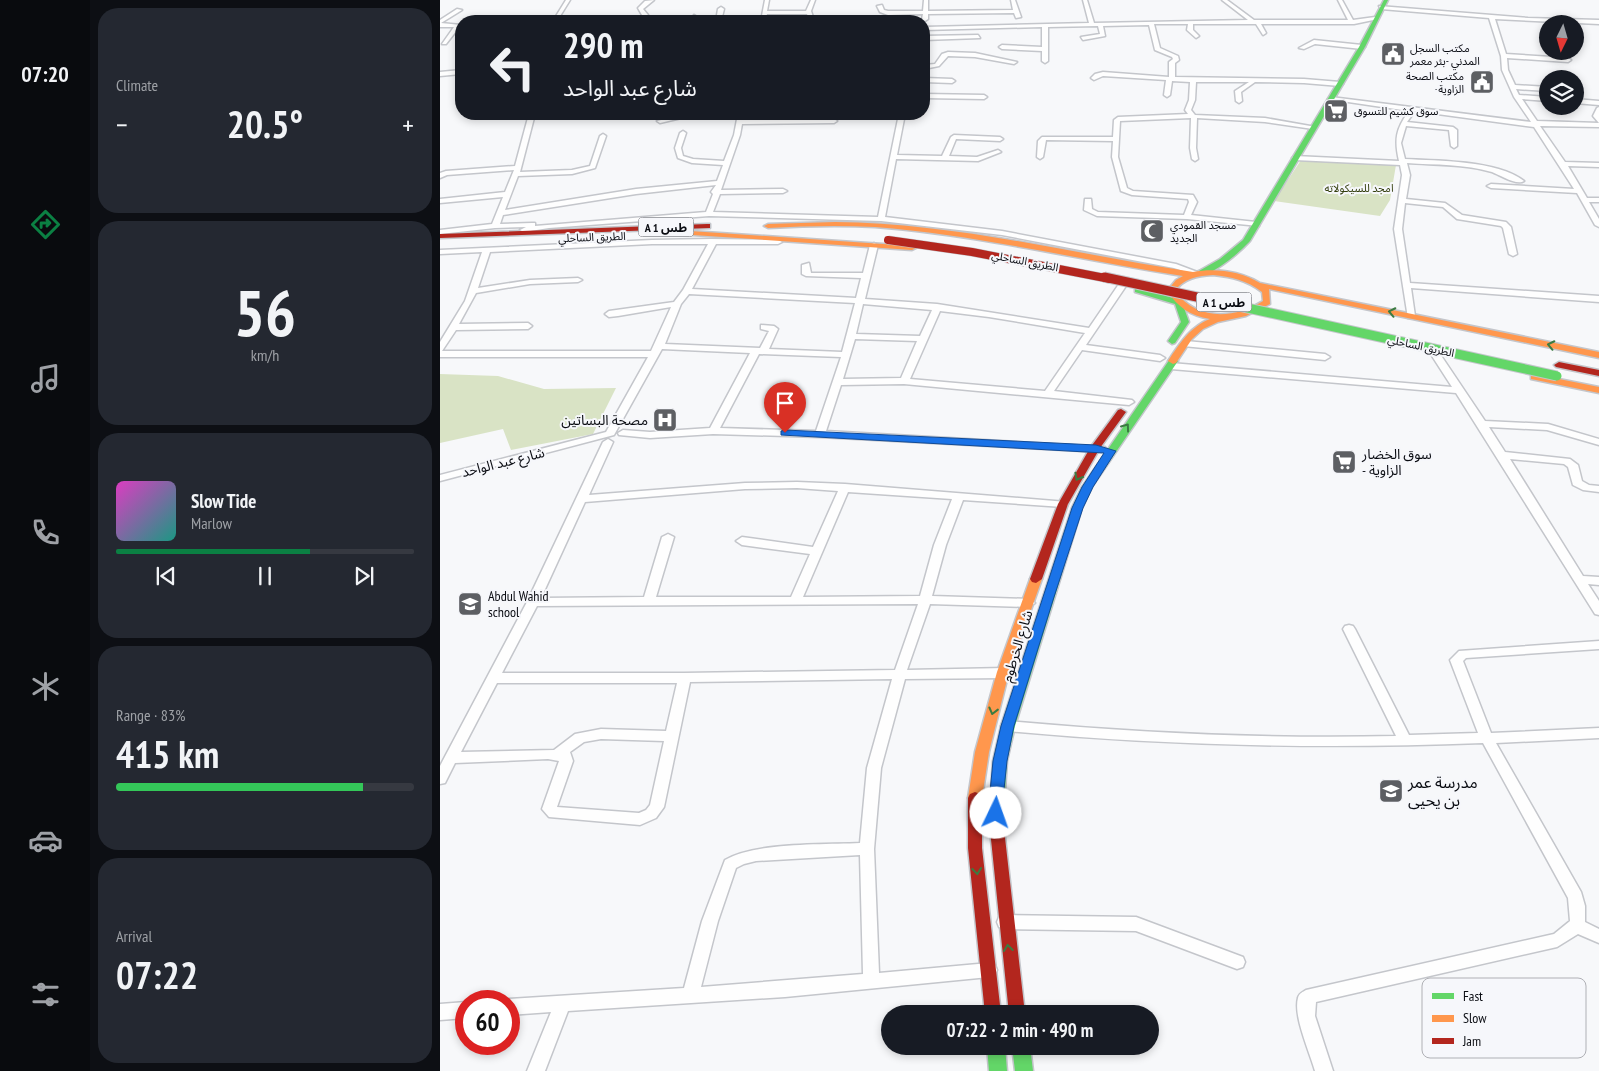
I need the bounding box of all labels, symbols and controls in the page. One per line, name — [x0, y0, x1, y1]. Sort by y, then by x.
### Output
north arrow — [1539, 15, 1584, 60]
map controls — [1539, 15, 1584, 115]
text: 290 m — [563, 22, 644, 68]
icon: left — [480, 35, 545, 100]
public building icon: مكتب السجل المدني -بئر معمر — [1380, 41, 1406, 67]
place label: مكتب السجل المدني -بئر معمر — [1409, 41, 1480, 71]
text: 07:20 — [21, 60, 69, 88]
place label: مكتب الصحة -الزاوية — [1406, 69, 1464, 96]
public building icon: مكتب الصحة -الزاوية — [1469, 69, 1495, 95]
button: layers — [1539, 70, 1584, 115]
text: شارع عبد الواحد — [563, 74, 697, 102]
text: Climate — [116, 75, 158, 95]
supermarket icon: سوق كشيم للتسوق — [1323, 98, 1349, 124]
text: 20.5° — [227, 99, 303, 148]
place label: سوق كشيم للتسوق — [1354, 104, 1439, 120]
text: − — [116, 106, 128, 143]
text: + — [402, 106, 414, 143]
park label: امجد للسيكولاته — [1324, 181, 1394, 195]
icon: directions — [28, 207, 63, 242]
road number: A 1 طس — [638, 218, 694, 236]
mosque icon: مسجد القمودي الجديد — [1139, 218, 1165, 244]
place label: مسجد القمودي الجديد — [1170, 218, 1237, 245]
street label: الطريق الساحلي — [558, 229, 626, 248]
street label: الطريق الساحلي — [990, 248, 1060, 277]
text: 56 — [234, 270, 296, 354]
road number: A 1 طس — [1196, 292, 1252, 312]
one-way arrow — [1388, 307, 1397, 318]
street label: الطريق الساحلي — [1386, 332, 1456, 362]
one-way arrow — [1547, 340, 1556, 351]
text: km/h — [251, 345, 279, 365]
icon: music — [28, 361, 63, 396]
pin — [764, 382, 806, 433]
icon: arrive — [771, 389, 799, 417]
hospital icon: مصحة البساتين — [652, 407, 678, 433]
place label: مصحة البساتين — [561, 411, 648, 429]
one-way arrow — [1120, 423, 1129, 433]
street label: شارع عبد الواحد — [460, 443, 547, 483]
place label: سوق الخضار - الزاوية — [1361, 445, 1432, 479]
supermarket icon: سوق الخضار - الزاوية — [1331, 449, 1357, 475]
one-way arrow — [1074, 471, 1084, 480]
text: Slow Tide — [191, 489, 256, 513]
text: Marlow — [191, 513, 232, 533]
icon: phone — [28, 515, 63, 550]
icon: previous — [152, 562, 180, 590]
icon: pause — [251, 562, 279, 590]
icon: next — [350, 562, 378, 590]
place label: Abdul Wahid school — [488, 587, 549, 621]
school or university icon: Abdul Wahid school — [457, 591, 483, 617]
street label: شارع الخرطوم — [998, 608, 1038, 685]
icon: climate — [28, 669, 63, 704]
text: Range · 83% — [116, 705, 185, 725]
one-way arrow — [988, 706, 998, 714]
text: 415 km — [116, 729, 219, 778]
place label: مدرسة عمر بن يحيى — [1407, 772, 1478, 810]
school or university icon: مدرسة عمر بن يحيى — [1378, 778, 1404, 804]
position arrow — [969, 786, 1021, 838]
icon: car — [28, 823, 63, 858]
one-way arrow — [971, 868, 982, 876]
text: Arrival — [116, 926, 152, 946]
one-way arrow — [1003, 944, 1014, 952]
text: 07:22 — [116, 950, 198, 999]
icon: filters — [28, 977, 63, 1012]
legend — [1422, 978, 1586, 1058]
text: Fast — [1463, 987, 1483, 1005]
speed limit sign: 60 — [455, 990, 520, 1055]
text: Slow — [1463, 1009, 1487, 1027]
text: 07:22 · 2 min · 490 m — [947, 1018, 1093, 1042]
text: Jam — [1462, 1032, 1481, 1050]

